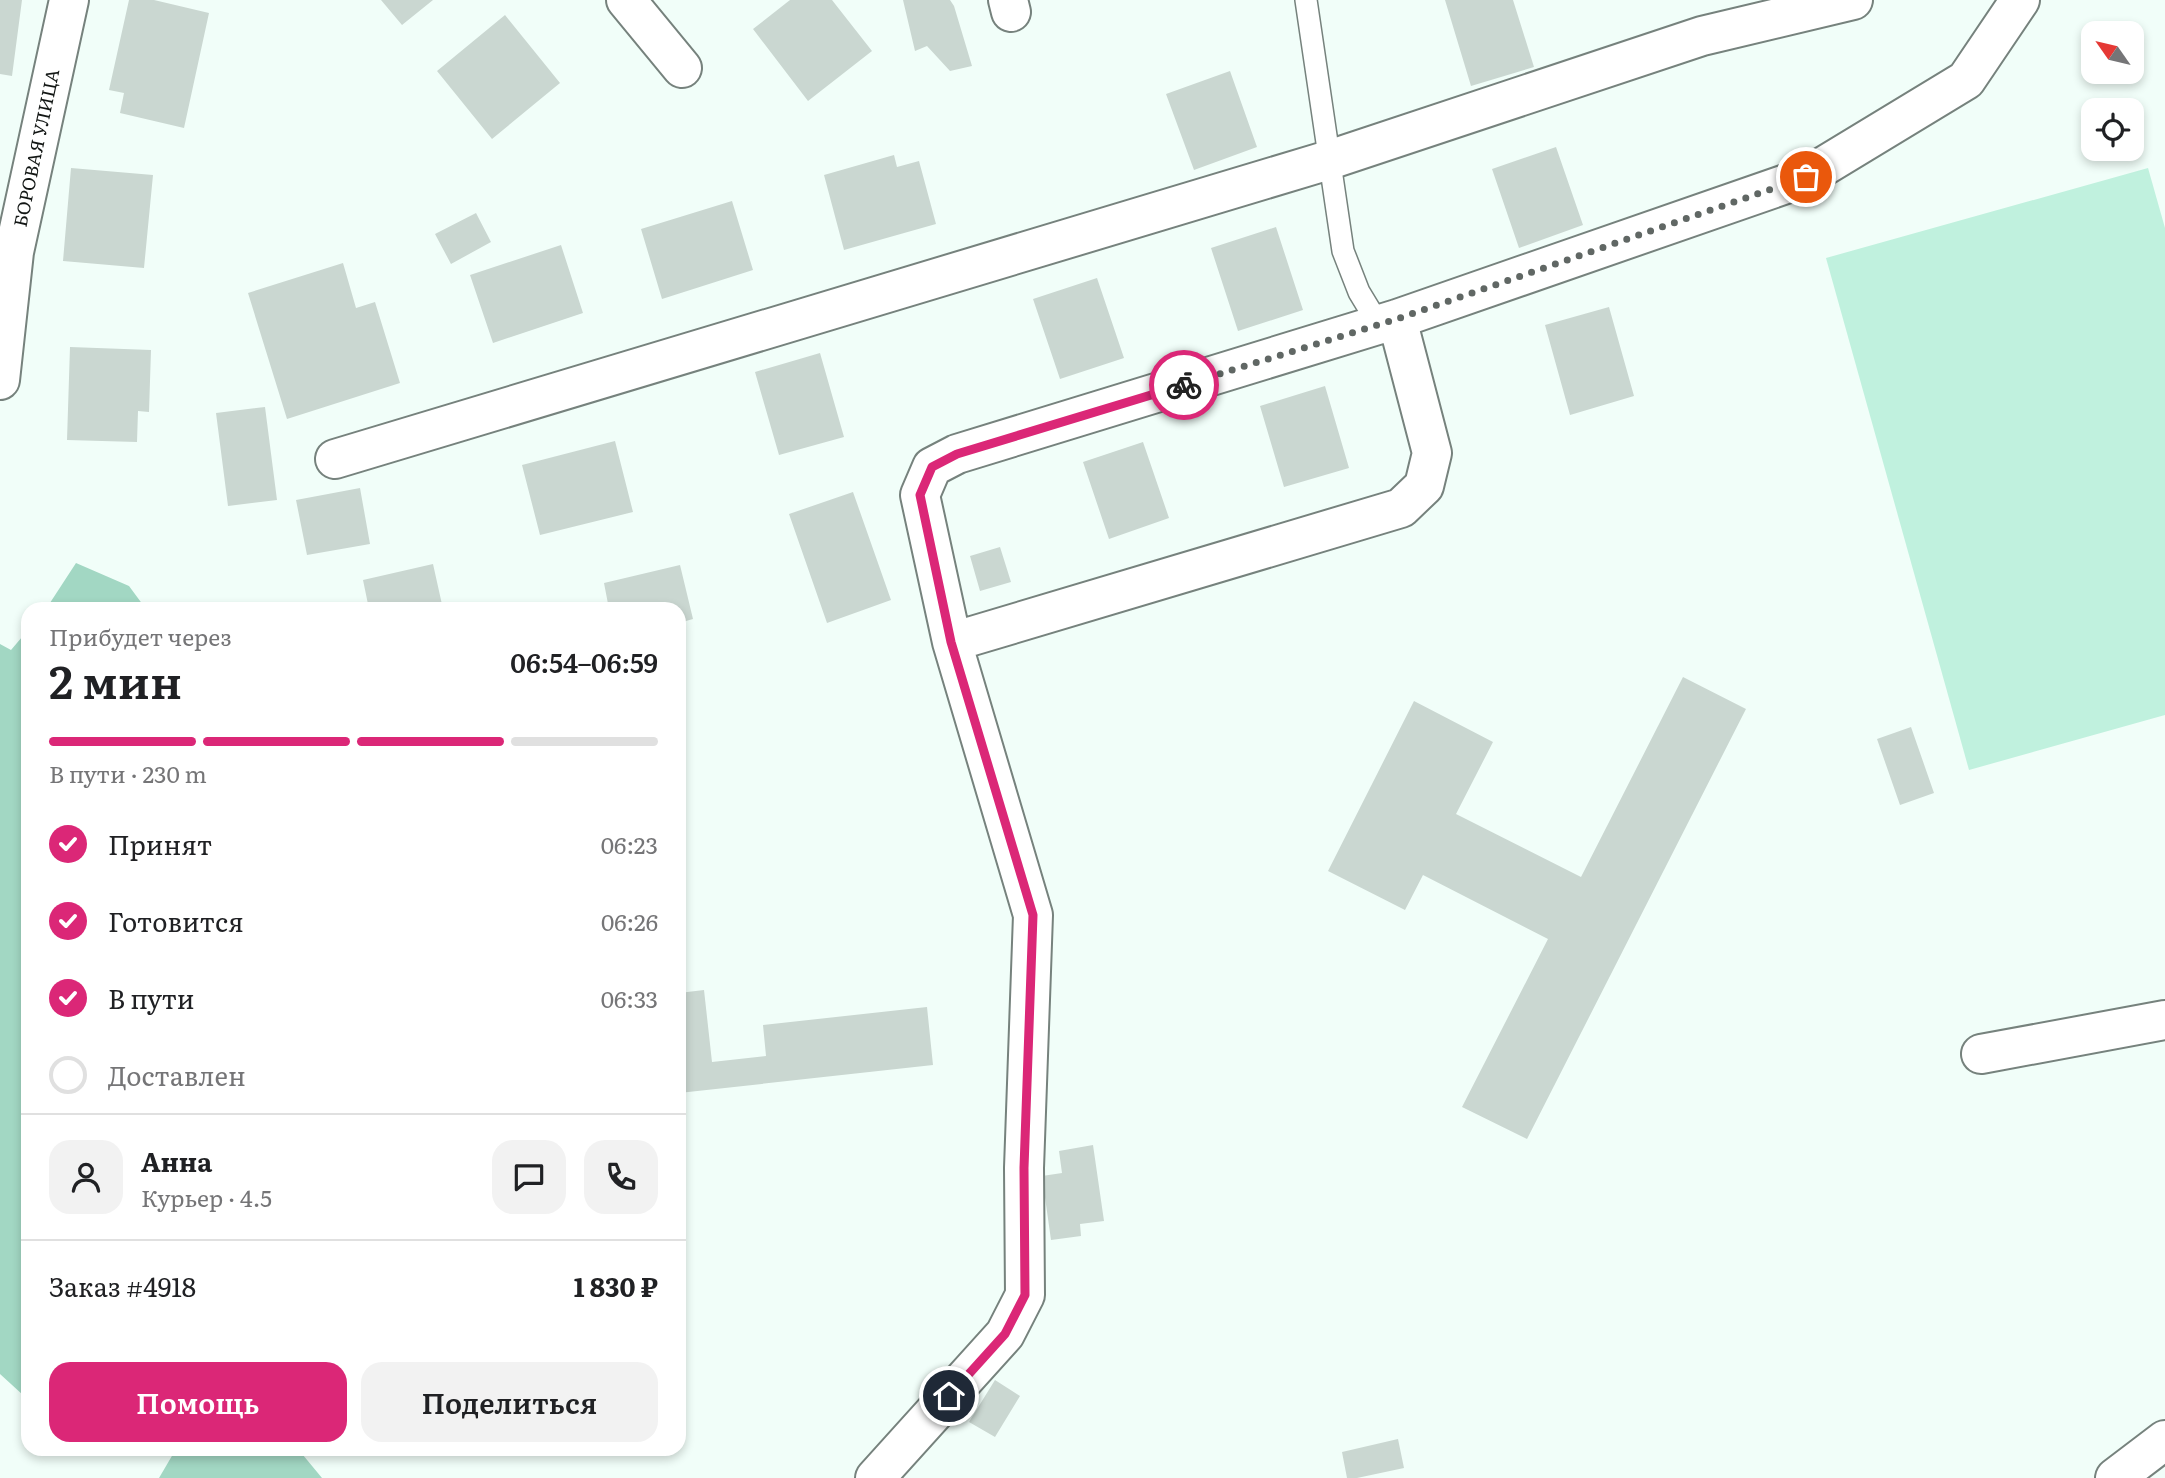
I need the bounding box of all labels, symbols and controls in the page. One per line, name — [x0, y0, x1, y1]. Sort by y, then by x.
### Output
north arrow — [2081, 21, 2144, 84]
map controls — [2081, 21, 2144, 161]
street label: БОРОВАЯ УЛИЦА — [6, 66, 65, 229]
button: locate — [2081, 98, 2144, 161]
pin — [1776, 147, 1836, 207]
icon: bag — [1787, 158, 1825, 196]
courier — [1149, 350, 1219, 420]
icon: bike — [1165, 366, 1203, 404]
text: Прибудет через — [49, 619, 232, 653]
text: 06:54–06:59 — [510, 642, 658, 681]
text: 2 мин — [49, 645, 182, 713]
text: В пути · 230 m — [49, 756, 207, 790]
text: Принят — [108, 824, 212, 863]
icon: check — [49, 825, 87, 863]
text: 06:23 — [601, 827, 658, 861]
text: Готовится — [108, 901, 244, 940]
icon: check — [49, 902, 87, 940]
text: 06:26 — [601, 904, 658, 938]
text: В пути — [108, 978, 195, 1017]
icon: check — [49, 979, 87, 1017]
text: 06:33 — [601, 981, 658, 1015]
text: Доставлен — [108, 1055, 246, 1094]
button: person — [49, 1140, 123, 1214]
button: chat — [492, 1140, 566, 1214]
button: phone — [584, 1140, 658, 1214]
text: Анна — [141, 1141, 212, 1180]
text: Курьер · 4.5 — [141, 1180, 272, 1214]
text: Заказ #4918 — [49, 1266, 196, 1305]
text: 1 830 ₽ — [574, 1266, 658, 1305]
button: Помощь — [49, 1362, 347, 1442]
button: Поделиться — [361, 1362, 658, 1442]
pin — [919, 1366, 979, 1426]
icon: home — [930, 1377, 968, 1415]

